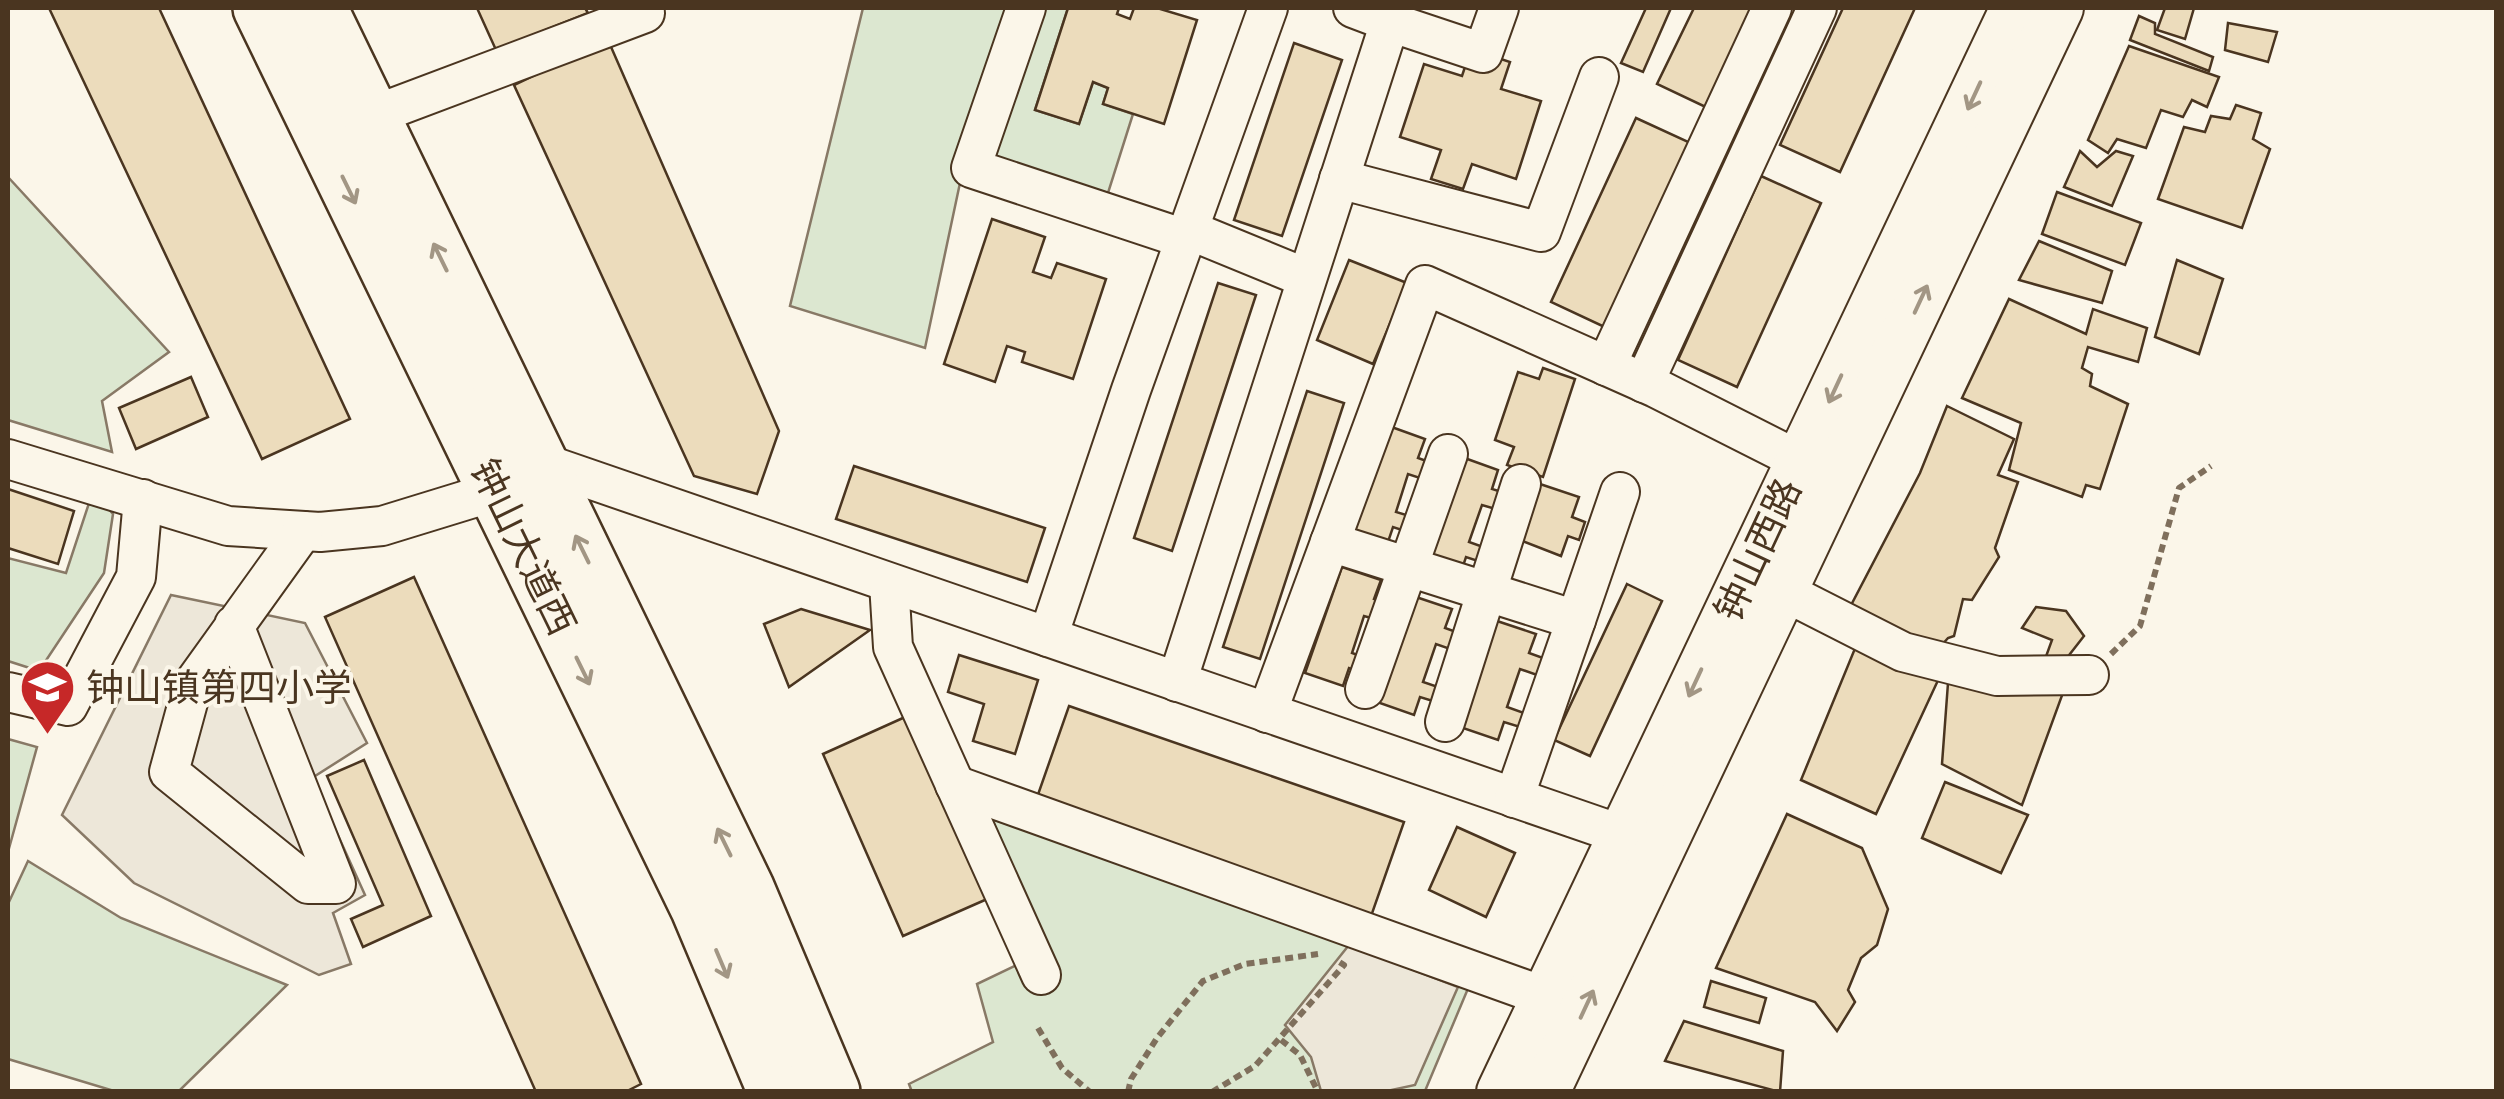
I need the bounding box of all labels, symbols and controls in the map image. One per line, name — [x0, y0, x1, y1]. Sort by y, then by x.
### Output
one-way arrow — [1963, 80, 1982, 110]
one-way arrow — [340, 174, 359, 204]
one-way arrow — [429, 243, 448, 273]
one-way arrow — [1912, 284, 1931, 314]
one-way arrow — [1824, 374, 1843, 404]
street label: 钟山大道西 — [460, 452, 585, 643]
street label: 钟山西路 — [1705, 471, 1812, 629]
one-way arrow — [571, 535, 590, 565]
one-way arrow — [574, 656, 593, 685]
school or university icon: 钟山镇第四小学 — [17, 658, 77, 737]
place label: 钟山镇第四小学 — [86, 665, 352, 712]
one-way arrow — [1685, 667, 1704, 697]
one-way arrow — [713, 827, 732, 857]
one-way arrow — [714, 949, 732, 979]
one-way arrow — [1579, 989, 1598, 1019]

